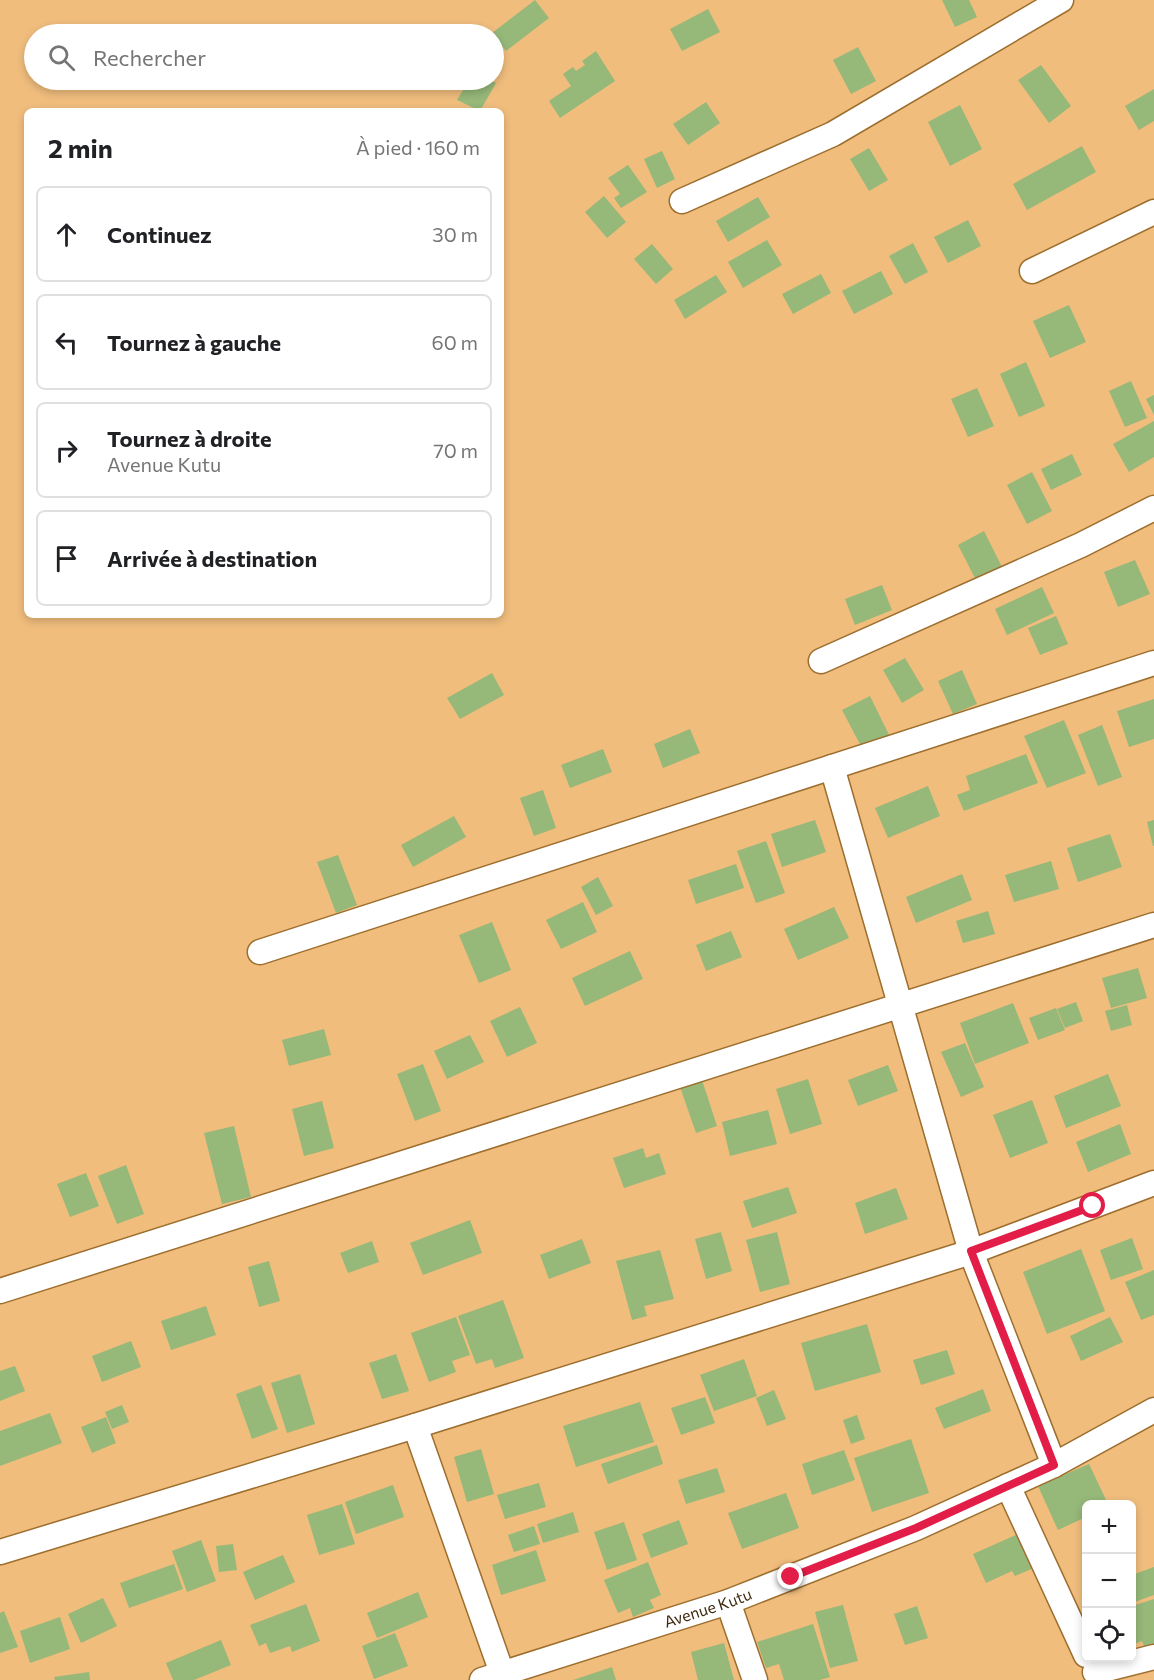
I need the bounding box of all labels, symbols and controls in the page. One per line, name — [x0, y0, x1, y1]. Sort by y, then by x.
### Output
search box — [24, 24, 504, 90]
icon: search — [45, 41, 78, 74]
text: Rechercher — [93, 44, 206, 71]
text: 2 min — [48, 132, 113, 163]
text: À pied · 160 m — [356, 135, 480, 159]
icon: ahead — [50, 218, 83, 251]
text: Continuez — [107, 221, 212, 248]
text: 30 m — [432, 222, 478, 246]
icon: left — [50, 326, 83, 359]
text: Tournez à gauche — [107, 329, 281, 356]
text: 60 m — [432, 330, 478, 354]
text: Tournez à droite — [107, 425, 272, 452]
icon: right — [50, 434, 83, 467]
text: 70 m — [433, 438, 478, 462]
text: Avenue Kutu — [107, 452, 221, 476]
icon: arrive — [50, 542, 83, 575]
text: Arrivée à destination — [107, 545, 317, 572]
route start — [1079, 1192, 1105, 1218]
map controls — [1082, 1500, 1136, 1662]
button: + — [1082, 1500, 1136, 1554]
button: − — [1082, 1554, 1136, 1608]
route end — [777, 1563, 803, 1589]
street label: Avenue Kutu — [661, 1584, 754, 1631]
button: locate — [1082, 1608, 1136, 1662]

